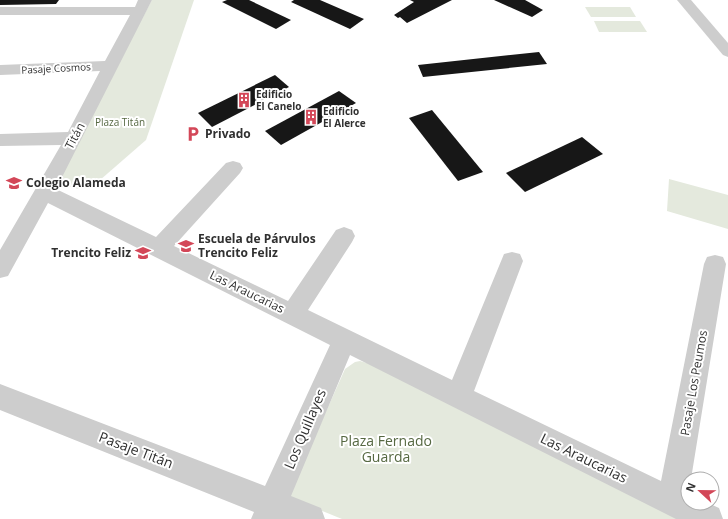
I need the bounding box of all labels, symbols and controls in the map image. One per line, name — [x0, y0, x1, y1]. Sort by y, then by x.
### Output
street label: Pasaje Cosmos — [21, 59, 91, 77]
place label: Edificio El Canelo — [256, 87, 301, 113]
building icon: Edificio El Canelo — [235, 91, 253, 109]
place label: Edificio El Alerce — [323, 104, 366, 130]
building icon: Edificio El Alerce — [302, 108, 320, 126]
park label: Plaza Titán — [95, 115, 145, 129]
street label: Titán — [60, 119, 89, 152]
parking icon: Privado — [184, 125, 202, 143]
place label: Privado — [205, 125, 251, 142]
school or university icon: Colegio Alameda — [5, 174, 23, 192]
place label: Colegio Alameda — [26, 174, 126, 191]
place label: Escuela de Párvulos Trencito Feliz — [198, 230, 316, 261]
school or university icon: Escuela de Párvulos Trencito Feliz — [177, 237, 195, 255]
place label: Trencito Feliz — [51, 244, 131, 261]
school or university icon: Trencito Feliz — [134, 244, 152, 262]
street label: Las Araucarias — [207, 266, 288, 317]
street label: Pasaje Los Peumos — [676, 329, 711, 437]
street label: Los Quillayes — [279, 385, 330, 472]
street label: Pasaje Titán — [96, 427, 176, 472]
street label: Las Araucarias — [538, 428, 631, 487]
park label: Plaza Fernado Guarda — [340, 431, 432, 466]
north arrow — [680, 471, 720, 511]
text: N — [682, 480, 699, 494]

